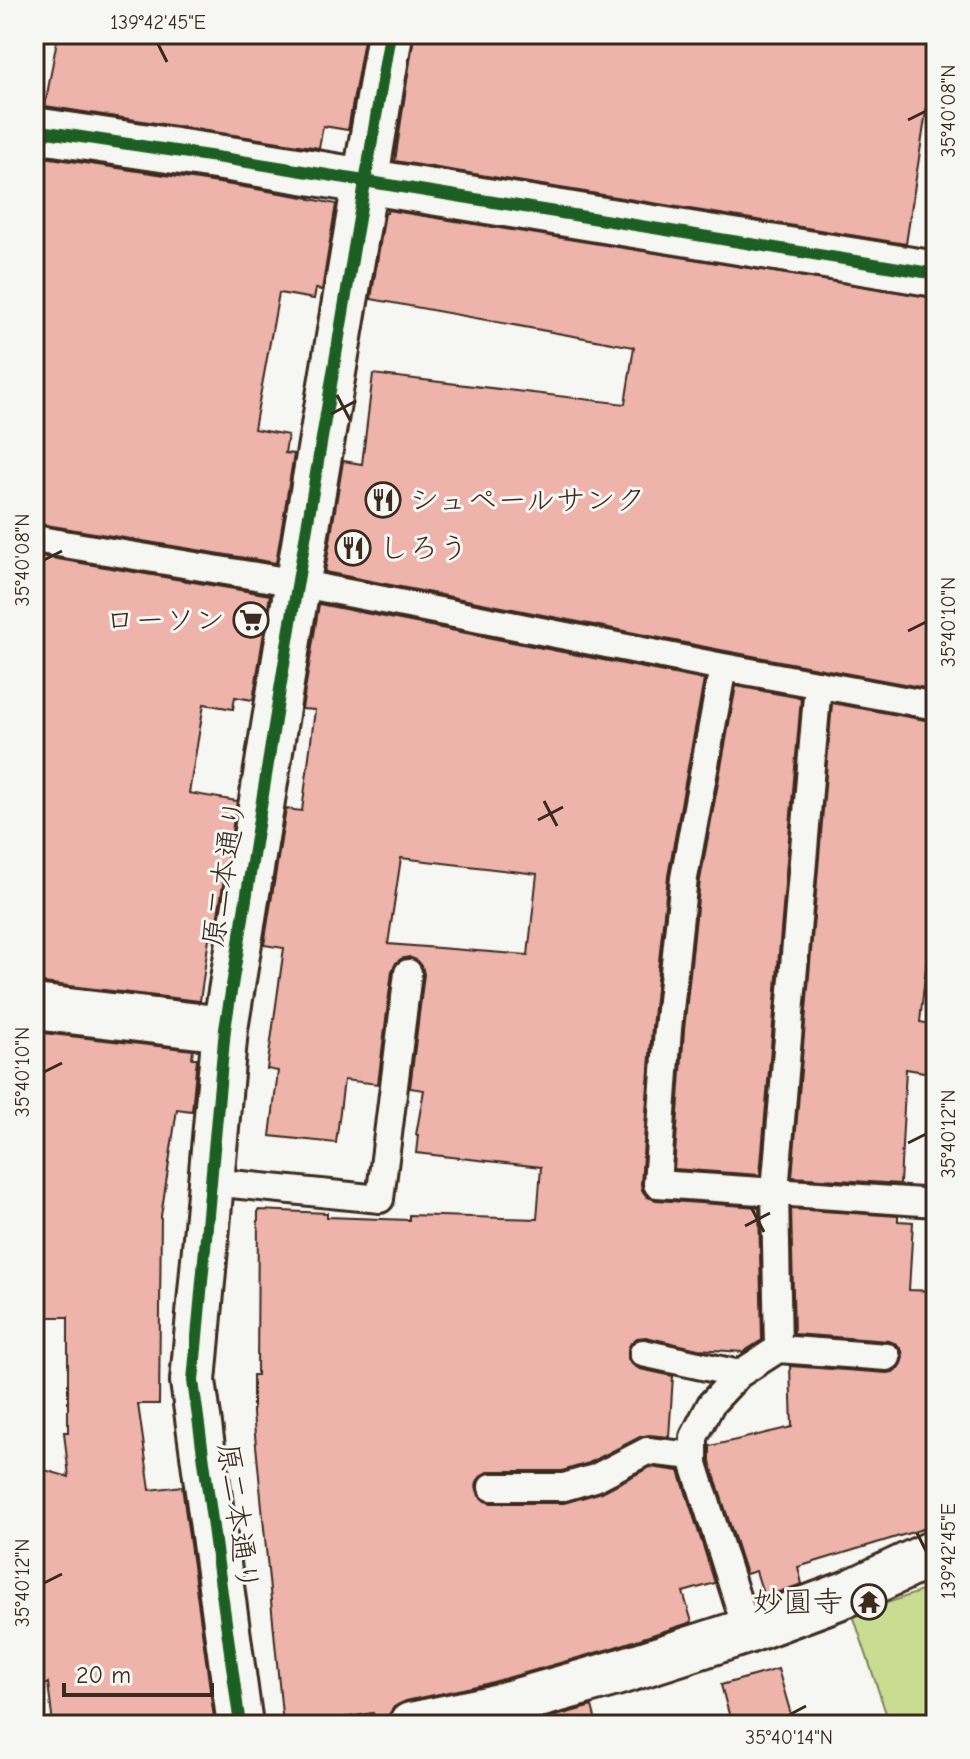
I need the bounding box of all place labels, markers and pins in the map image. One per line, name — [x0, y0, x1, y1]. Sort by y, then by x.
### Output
restaurant icon: シュペールサンク — [364, 481, 402, 519]
place label: シュペールサンク — [409, 483, 645, 518]
restaurant icon: しろう — [334, 529, 372, 567]
place label: しろう — [379, 531, 468, 566]
supermarket icon: ローソン — [232, 601, 270, 639]
place label: ローソン — [105, 603, 225, 638]
temple icon: 妙圓寺 — [850, 1583, 888, 1621]
place label: 妙圓寺 — [753, 1585, 843, 1620]

